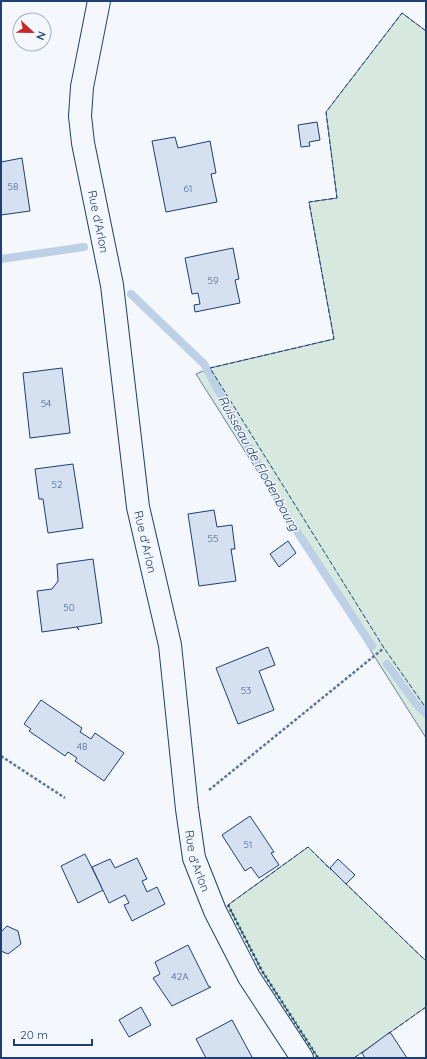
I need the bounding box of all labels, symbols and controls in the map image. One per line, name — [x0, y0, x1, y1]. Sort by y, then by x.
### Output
north arrow — [12, 12, 52, 52]
text: N — [33, 29, 49, 42]
house number: 58 — [8, 180, 18, 193]
house number: 61 — [183, 182, 193, 195]
street label: Rue d'Arlon — [85, 189, 113, 254]
house number: 59 — [207, 274, 219, 287]
water label: Ruisseau de Flodenbourg — [215, 392, 303, 534]
house number: 54 — [41, 397, 51, 410]
house number: 52 — [52, 478, 63, 491]
street label: Rue d'Arlon — [132, 509, 161, 574]
house number: 55 — [208, 532, 218, 545]
house number: 50 — [63, 601, 75, 614]
house number: 53 — [241, 684, 251, 697]
house number: 48 — [77, 740, 87, 753]
street label: Rue d'Arlon — [183, 829, 214, 894]
house number: 51 — [243, 838, 253, 851]
house number: 42A — [171, 970, 189, 983]
scale bar — [14, 1021, 92, 1047]
text: 20 m — [20, 1027, 48, 1042]

